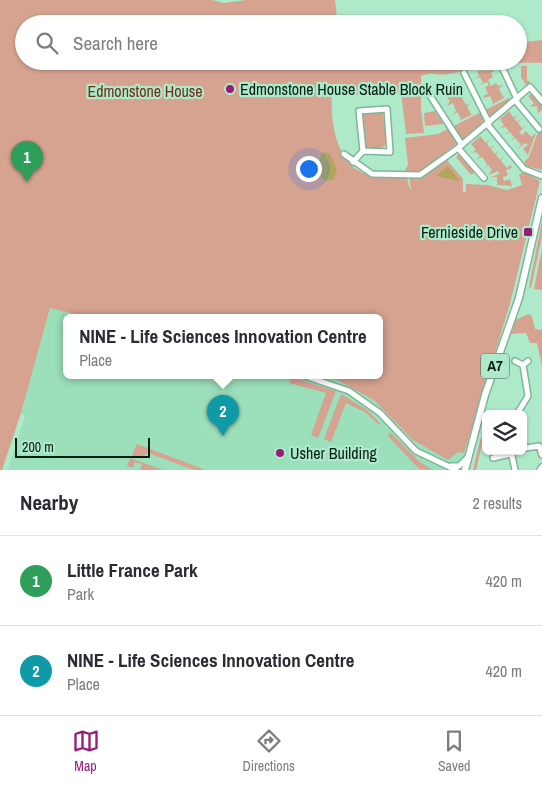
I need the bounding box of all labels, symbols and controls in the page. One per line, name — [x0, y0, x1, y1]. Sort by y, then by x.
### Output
search box — [15, 15, 527, 70]
icon: search — [33, 29, 61, 57]
text: Search here — [73, 30, 158, 56]
place label: Edmonstone House Stable Block Ruin — [240, 78, 463, 100]
park label: Edmonstone House — [87, 80, 203, 102]
marker: Edmonstone House Stable Block Ruin — [224, 83, 236, 95]
pin: 1 — [11, 141, 43, 182]
your location — [296, 156, 322, 182]
place label: Fernieside Drive — [421, 221, 518, 243]
marker: Fernieside Drive — [522, 226, 534, 238]
popup — [63, 314, 383, 379]
text: NINE - Life Sciences Innovation Centre — [79, 323, 367, 349]
text: Place — [79, 349, 112, 371]
road number: A7 — [481, 354, 509, 378]
pin: 2 — [207, 395, 239, 436]
map controls — [482, 410, 527, 455]
button: layers — [482, 410, 527, 455]
scale bar — [15, 435, 150, 458]
text: 200 m — [22, 438, 54, 456]
place label: Usher Building — [290, 442, 377, 464]
marker: Usher Building — [274, 447, 286, 459]
text: Nearby — [20, 488, 78, 517]
text: 2 results — [472, 492, 522, 514]
text: Little France Park — [67, 557, 198, 583]
text: 1 — [32, 570, 40, 592]
text: 420 m — [486, 570, 522, 592]
text: Park — [67, 583, 94, 605]
text: NINE - Life Sciences Innovation Centre — [67, 647, 354, 673]
text: 2 — [32, 660, 40, 682]
text: 420 m — [486, 660, 522, 682]
text: Place — [67, 673, 100, 695]
tab: Map — [72, 727, 100, 775]
tab: Directions — [243, 727, 295, 775]
tab: Saved — [438, 727, 470, 775]

